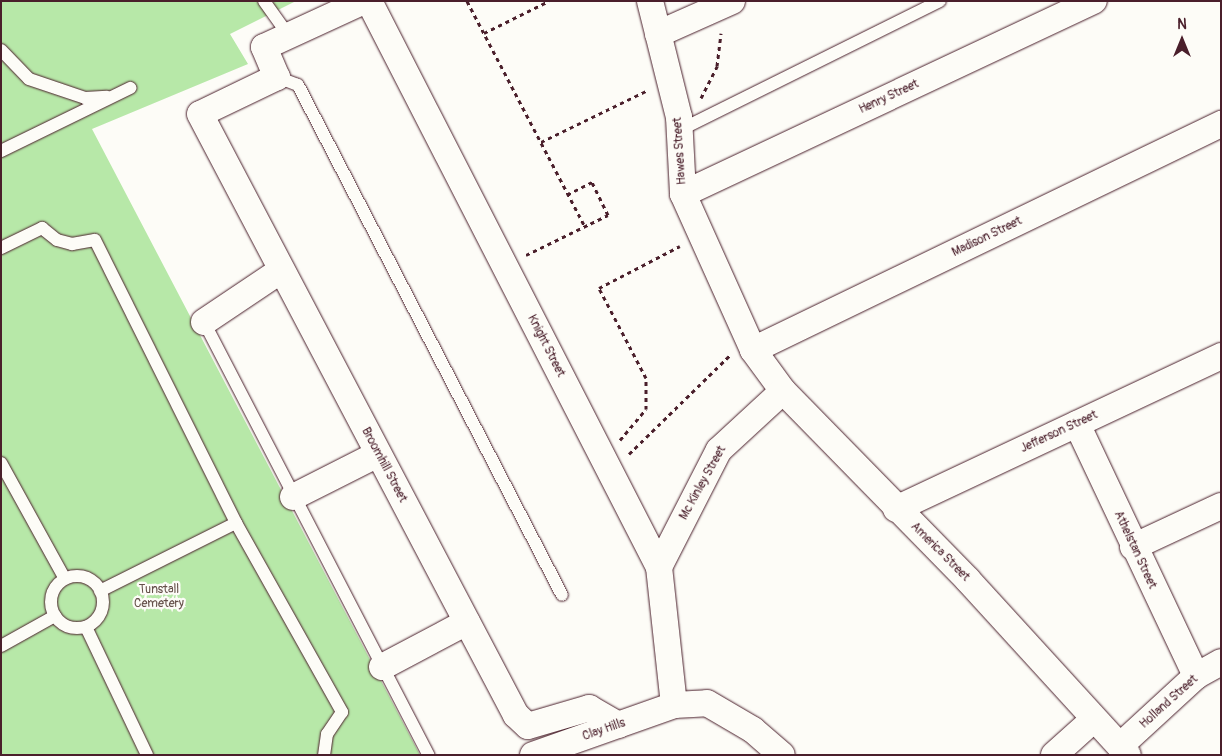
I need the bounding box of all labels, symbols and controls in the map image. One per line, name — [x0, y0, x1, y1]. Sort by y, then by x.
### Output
north arrow — [1157, 15, 1207, 65]
text: N — [1177, 16, 1187, 33]
street label: Henry Street — [857, 77, 921, 117]
street label: Hawes Street — [670, 117, 690, 185]
street label: Madison Street — [950, 214, 1024, 260]
street label: Knight Street — [524, 312, 568, 380]
street label: Jefferson Street — [1018, 408, 1100, 456]
street label: Broomhill Street — [358, 425, 410, 505]
street label: Mc Kinley Street — [677, 443, 729, 523]
street label: Athelstan Street — [1111, 509, 1159, 591]
street label: America Street — [908, 520, 972, 584]
park label: Tunstall Cemetery — [134, 583, 184, 611]
street label: Holland Street — [1137, 672, 1201, 732]
street label: Clay Hills — [581, 716, 627, 744]

